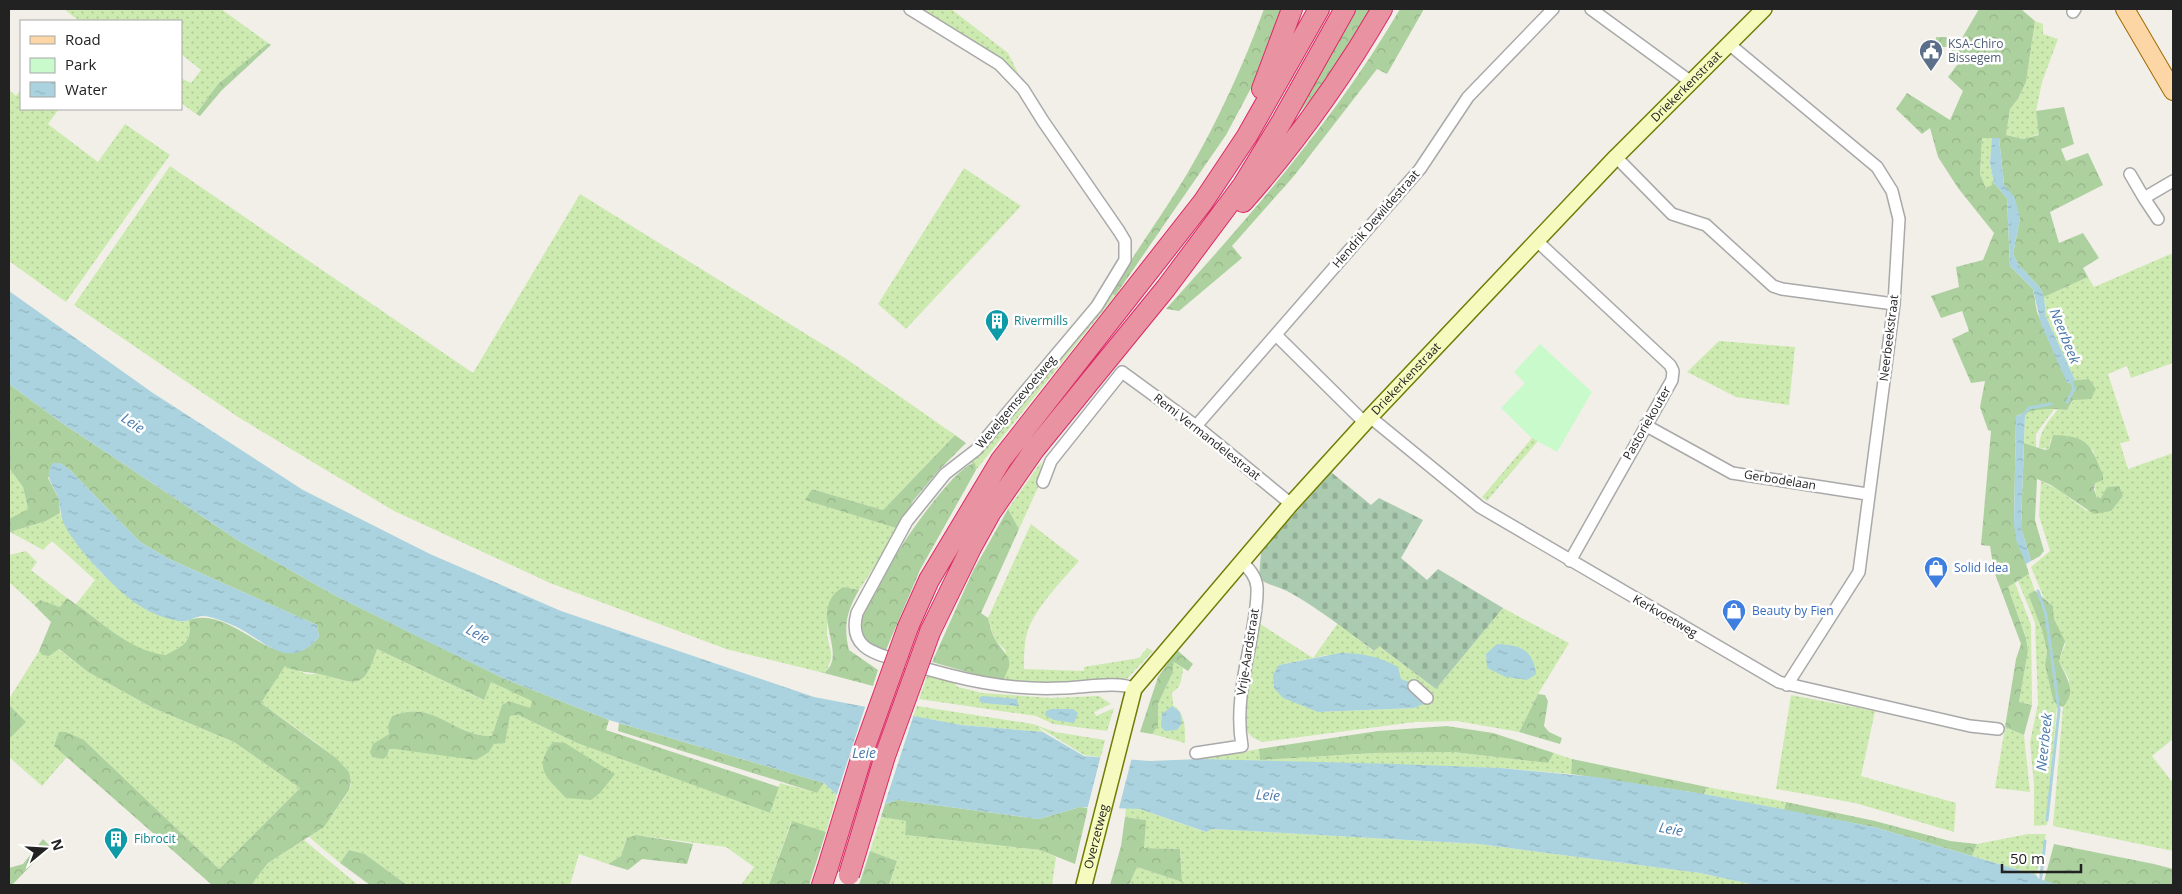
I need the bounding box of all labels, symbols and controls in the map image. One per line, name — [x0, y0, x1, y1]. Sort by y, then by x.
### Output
legend — [20, 20, 182, 110]
text: Road — [65, 29, 101, 49]
place label: KSA-Chiro Bissegem — [1948, 35, 2003, 66]
public building icon: KSA-Chiro Bissegem — [1918, 38, 1944, 72]
street label: Driekerkenstraat — [1647, 47, 1725, 126]
text: Park — [65, 54, 96, 74]
text: Water — [65, 79, 107, 99]
street label: Hendrik Dewildestraat — [1328, 166, 1423, 271]
street label: Neerbeekstraat — [1875, 294, 1902, 382]
water label: Neerbeek — [2046, 305, 2086, 367]
building icon: Rivermills — [984, 308, 1010, 342]
place label: Rivermills — [1014, 312, 1068, 329]
street label: Driekerkenstraat — [1367, 338, 1444, 419]
street label: Wevelgemsevoetweg — [971, 351, 1060, 452]
street label: Pastoriekouter — [1619, 383, 1675, 463]
street label: Remi Vermandelestraat — [1150, 389, 1264, 484]
water label: Leie — [118, 408, 149, 437]
street label: Gerbodelaan — [1743, 465, 1817, 494]
shop icon: Solid Idea — [1923, 555, 1949, 589]
place label: Solid Idea — [1954, 559, 2008, 576]
street label: Kerkvoetweg — [1630, 590, 1701, 641]
shop icon: Beauty by Fien — [1721, 598, 1747, 632]
place label: Beauty by Fien — [1752, 602, 1834, 619]
street label: Vrije-Aardstraat — [1232, 607, 1263, 697]
water label: Leie — [463, 619, 493, 648]
water label: Neerbeek — [2031, 711, 2056, 772]
water label: Leie — [852, 743, 876, 762]
water label: Leie — [1255, 784, 1281, 805]
street label: Overzetweg — [1079, 802, 1112, 871]
water label: Leie — [1658, 817, 1685, 840]
north arrow — [20, 824, 70, 874]
building icon: Fibrocit — [103, 826, 129, 860]
place label: Fibrocit — [134, 830, 176, 847]
text: N — [47, 836, 69, 853]
scale bar — [2002, 842, 2081, 874]
text: 50 m — [2010, 848, 2045, 868]

